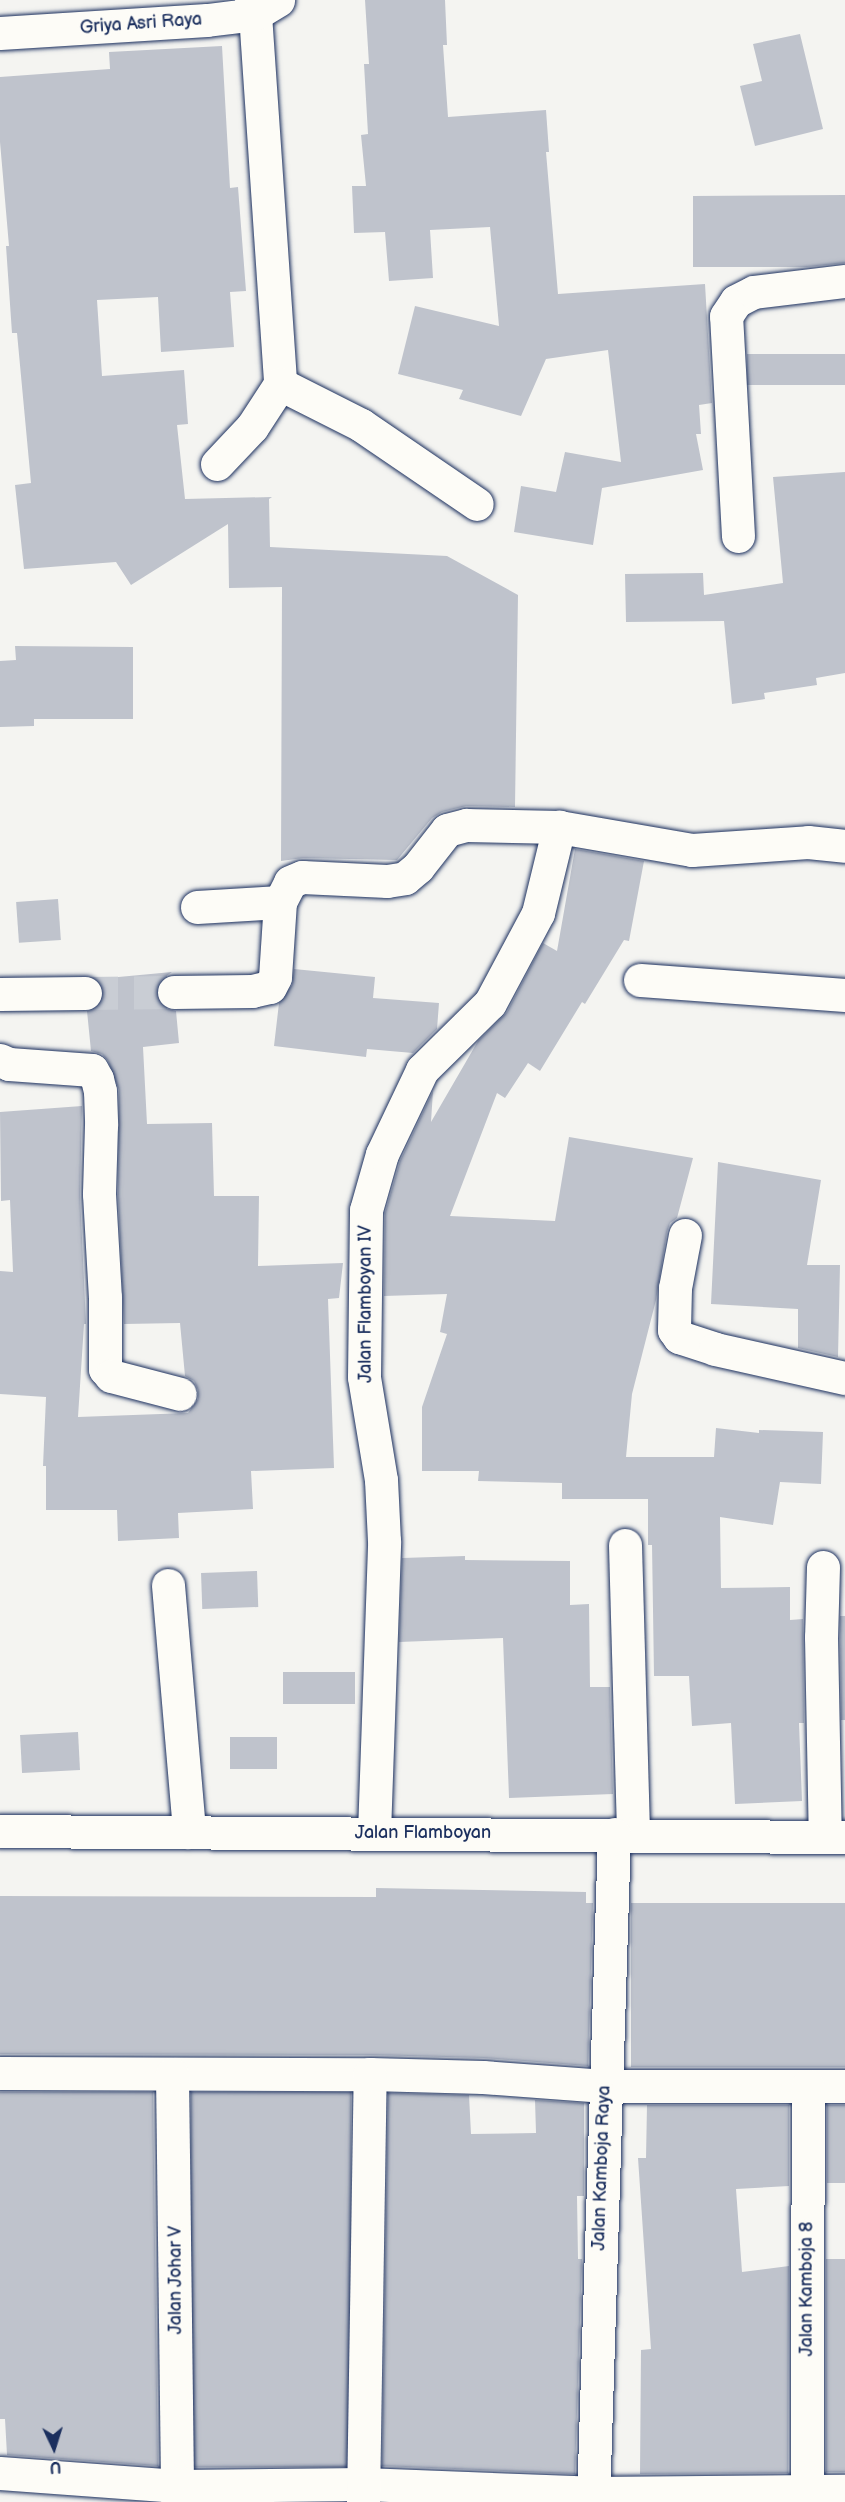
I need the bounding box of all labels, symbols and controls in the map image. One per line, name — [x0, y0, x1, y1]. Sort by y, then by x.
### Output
street label: Griya Asri Raya — [79, 9, 203, 39]
street label: Jalan Flamboyan IV — [355, 1225, 377, 1383]
street label: Jalan Flamboyan — [355, 1822, 491, 1844]
street label: Jalan Kamboja Raya — [588, 2085, 616, 2251]
street label: Jalan Kamboja 8 — [796, 2222, 818, 2356]
street label: Jalan Johar V — [165, 2225, 187, 2335]
north arrow — [24, 2418, 84, 2478]
text: U — [49, 2457, 62, 2476]

